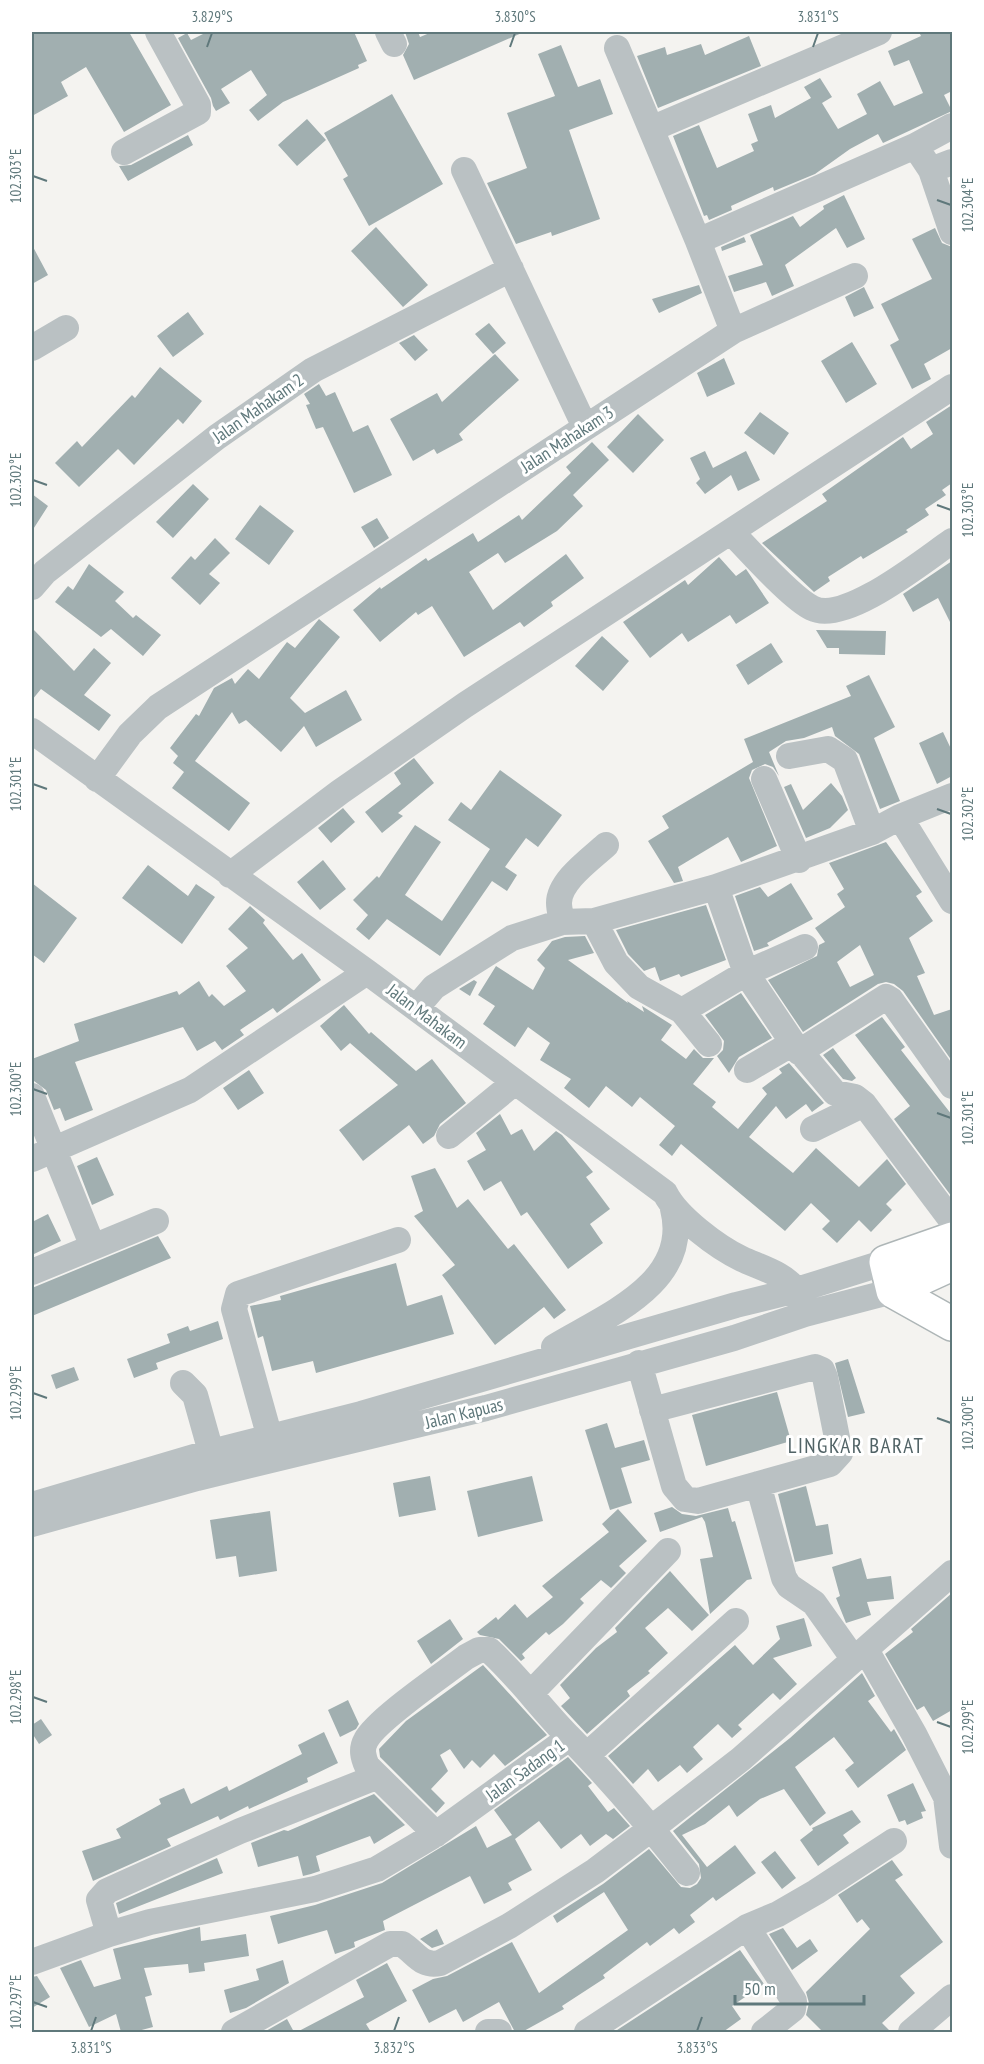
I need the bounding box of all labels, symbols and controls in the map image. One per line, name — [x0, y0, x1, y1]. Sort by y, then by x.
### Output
text: 3.829°S — [191, 7, 233, 26]
text: 3.830°S — [494, 7, 536, 26]
text: 3.831°S — [797, 7, 839, 26]
text: 102.303°E — [6, 149, 25, 203]
text: 102.304°E — [958, 178, 977, 232]
street label: Jalan Mahakam 2 — [207, 368, 308, 448]
street label: Jalan Mahakam 3 — [515, 400, 618, 478]
text: 102.302°E — [6, 453, 25, 507]
text: 102.303°E — [958, 483, 977, 537]
text: 102.301°E — [6, 757, 25, 811]
text: 102.302°E — [958, 787, 977, 841]
street label: Jalan Mahakam — [382, 978, 472, 1054]
text: 102.300°E — [6, 1062, 25, 1116]
text: 102.301°E — [958, 1091, 977, 1145]
text: 102.299°E — [6, 1366, 25, 1420]
street label: Jalan Kapuas — [422, 1392, 505, 1434]
text: 102.300°E — [958, 1396, 977, 1450]
district label: LINGKAR BARAT — [788, 1432, 924, 1459]
text: 102.298°E — [6, 1670, 25, 1724]
text: 102.299°E — [958, 1700, 977, 1754]
street label: Jalan Sadang 1 — [480, 1734, 569, 1807]
scale bar — [735, 1968, 864, 2006]
text: 102.297°E — [6, 1975, 25, 2029]
text: 50 m — [744, 1977, 776, 2000]
text: 3.831°S — [70, 2038, 112, 2057]
text: 3.832°S — [373, 2038, 415, 2057]
text: 3.833°S — [676, 2038, 718, 2057]

